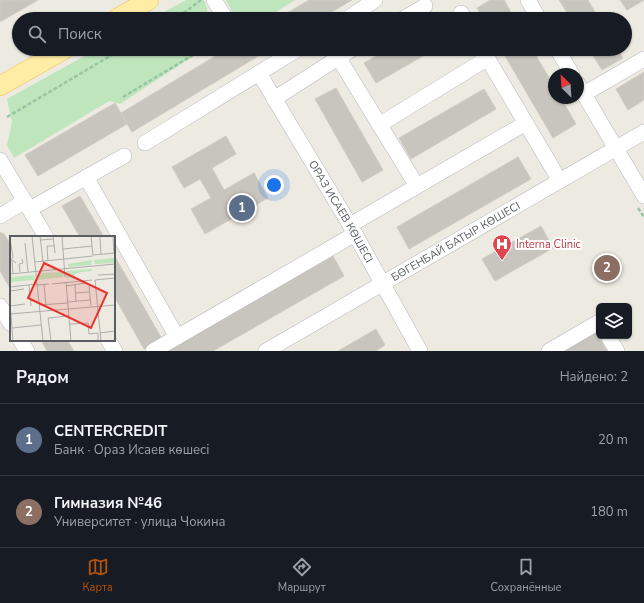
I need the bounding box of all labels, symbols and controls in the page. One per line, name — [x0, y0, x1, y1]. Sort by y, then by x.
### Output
search box — [12, 12, 632, 56]
icon: search — [26, 23, 48, 45]
text: Поиск — [58, 24, 102, 44]
north arrow — [548, 68, 584, 104]
street label: ОРАЗ ИСАЕВ КӨШЕСІ — [305, 157, 377, 265]
your location — [264, 175, 284, 195]
pin: 1 — [229, 193, 255, 223]
street label: БӨГЕНБАЙ БАТЫР КӨШЕСІ — [388, 198, 523, 284]
hospital icon: Interna Clinic — [491, 233, 513, 261]
inset map — [10, 236, 115, 341]
place label: Interna Clinic — [516, 237, 581, 252]
pin: 2 — [594, 253, 620, 283]
map controls — [596, 303, 632, 339]
button: layers — [596, 303, 632, 339]
text: Рядом — [16, 366, 69, 389]
text: Найдено: 2 — [560, 368, 628, 386]
text: CENTERCREDIT — [54, 421, 167, 441]
text: 1 — [25, 431, 33, 449]
text: 20 m — [598, 431, 628, 449]
text: Банк · Ораз Исаев көшесі — [54, 441, 209, 459]
text: Гимназия №46 — [54, 493, 162, 513]
text: 2 — [25, 503, 33, 521]
text: 180 m — [590, 503, 628, 521]
text: Университет · улица Чокина — [54, 513, 226, 531]
tab: Карта — [82, 556, 113, 595]
tab: Маршрут — [278, 556, 326, 595]
tab: Сохранённые — [490, 556, 562, 595]

